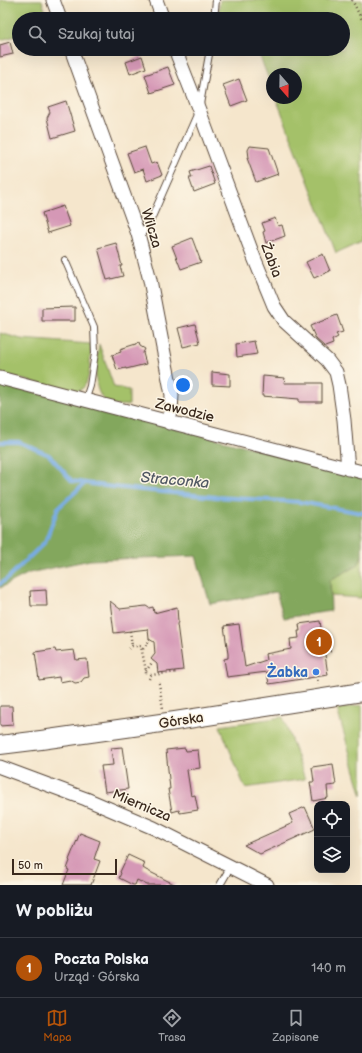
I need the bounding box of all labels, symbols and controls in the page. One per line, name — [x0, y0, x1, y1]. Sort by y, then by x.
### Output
search box — [12, 12, 350, 56]
icon: search — [26, 23, 48, 45]
text: Szukaj tutaj — [58, 25, 135, 44]
north arrow — [266, 68, 302, 104]
street label: Wilcza — [138, 206, 166, 250]
street label: Żabia — [257, 239, 287, 280]
your location — [173, 375, 193, 395]
street label: Zawodzie — [153, 395, 216, 426]
water label: Straconka — [140, 468, 210, 493]
pin: 1 — [306, 627, 332, 657]
place label: Żabka — [267, 662, 308, 681]
marker: Żabka — [311, 667, 321, 677]
street label: Górska — [158, 709, 205, 732]
street label: Miernicza — [110, 786, 174, 825]
map controls — [314, 801, 350, 873]
button: locate — [314, 801, 350, 837]
button: layers — [314, 837, 350, 873]
scale bar — [12, 857, 117, 876]
text: 50 m — [18, 859, 43, 872]
text: W pobliżu — [16, 901, 93, 921]
text: Poczta Polska — [54, 950, 149, 969]
text: 1 — [26, 960, 32, 976]
text: 140 m — [311, 960, 346, 976]
text: Urząd · Górska — [54, 969, 140, 985]
tab: Mapa — [43, 1007, 72, 1044]
tab: Trasa — [158, 1007, 186, 1044]
tab: Zapisane — [272, 1007, 319, 1044]

